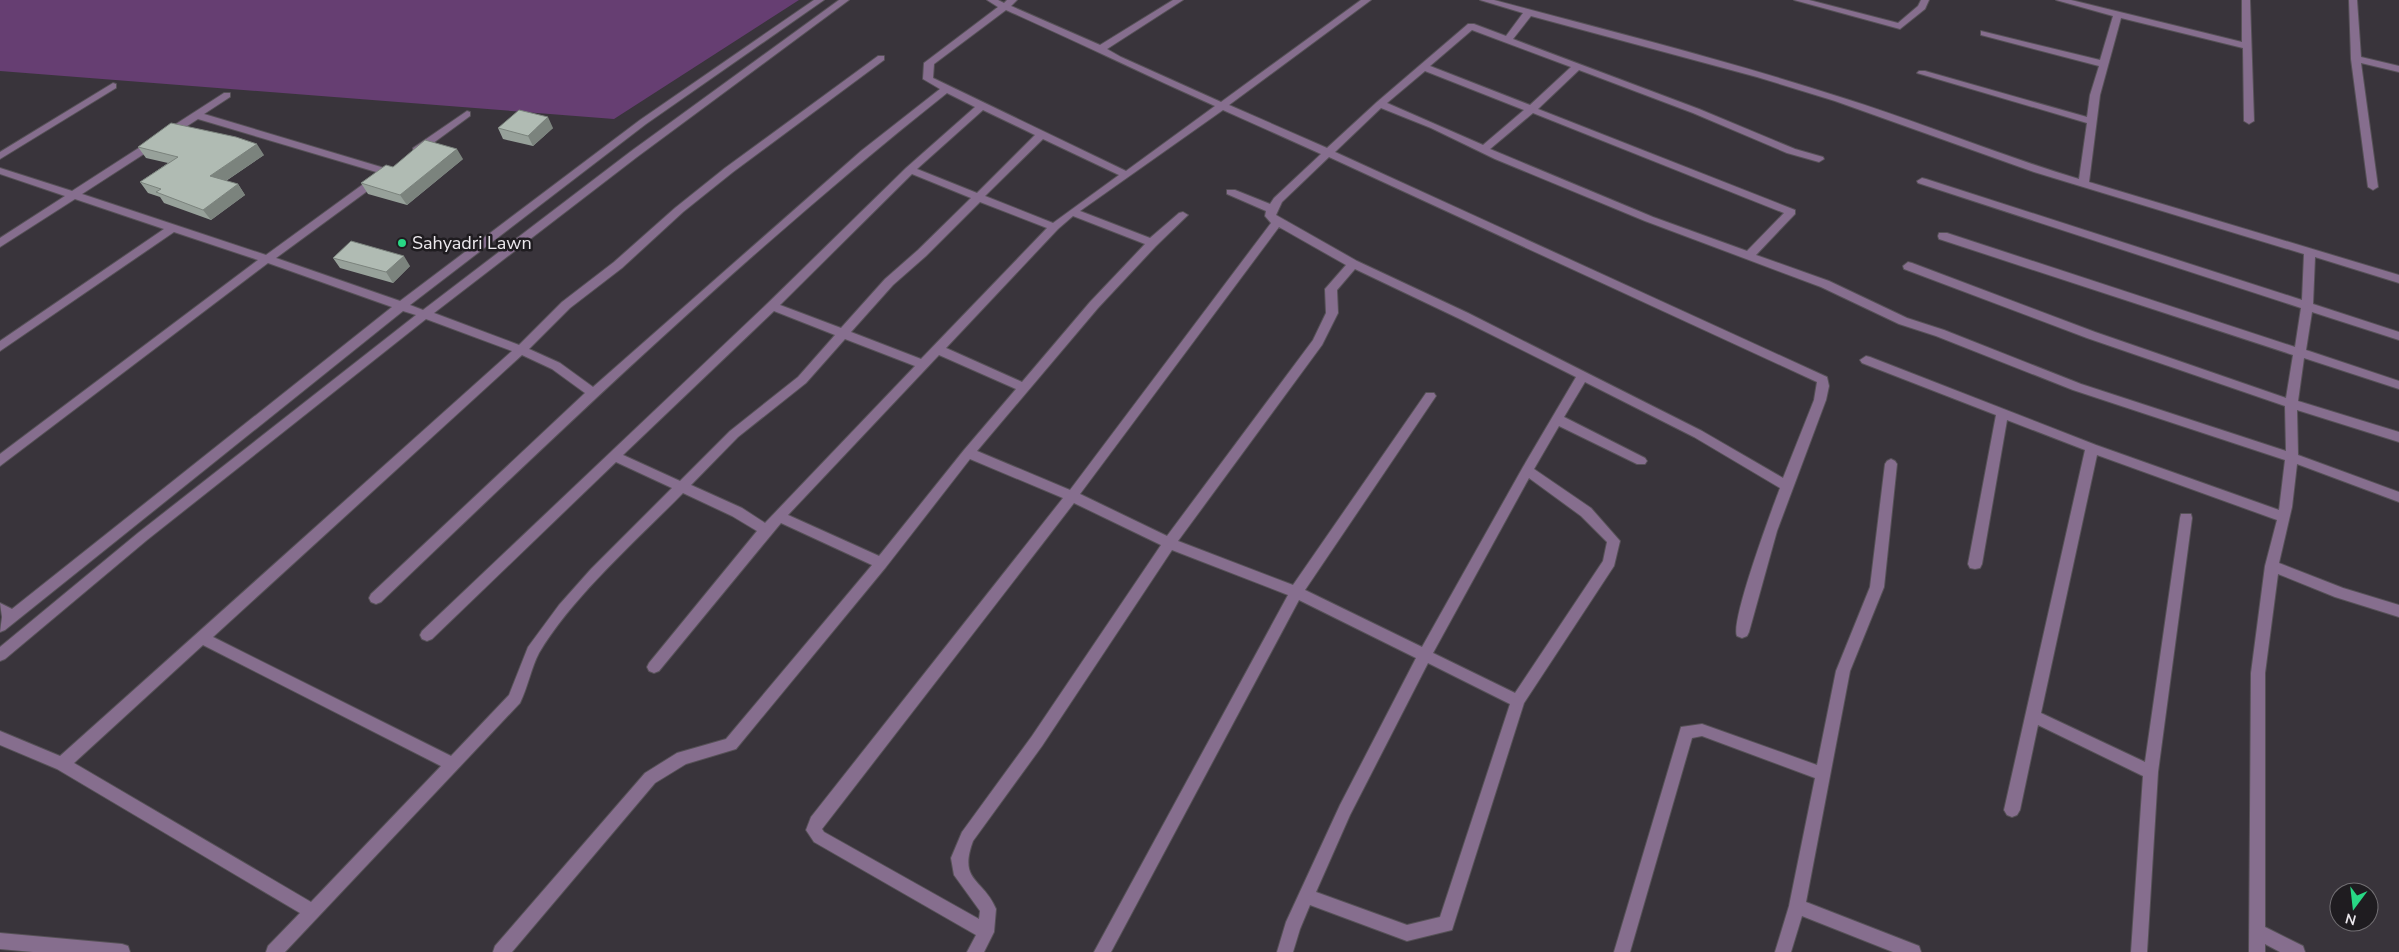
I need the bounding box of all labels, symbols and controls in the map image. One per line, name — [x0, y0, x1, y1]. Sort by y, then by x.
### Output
place label: Sahyadri Lawn — [412, 231, 532, 255]
marker: Sahyadri Lawn — [396, 237, 408, 249]
north arrow — [2329, 882, 2379, 932]
text: N — [2343, 909, 2358, 930]

